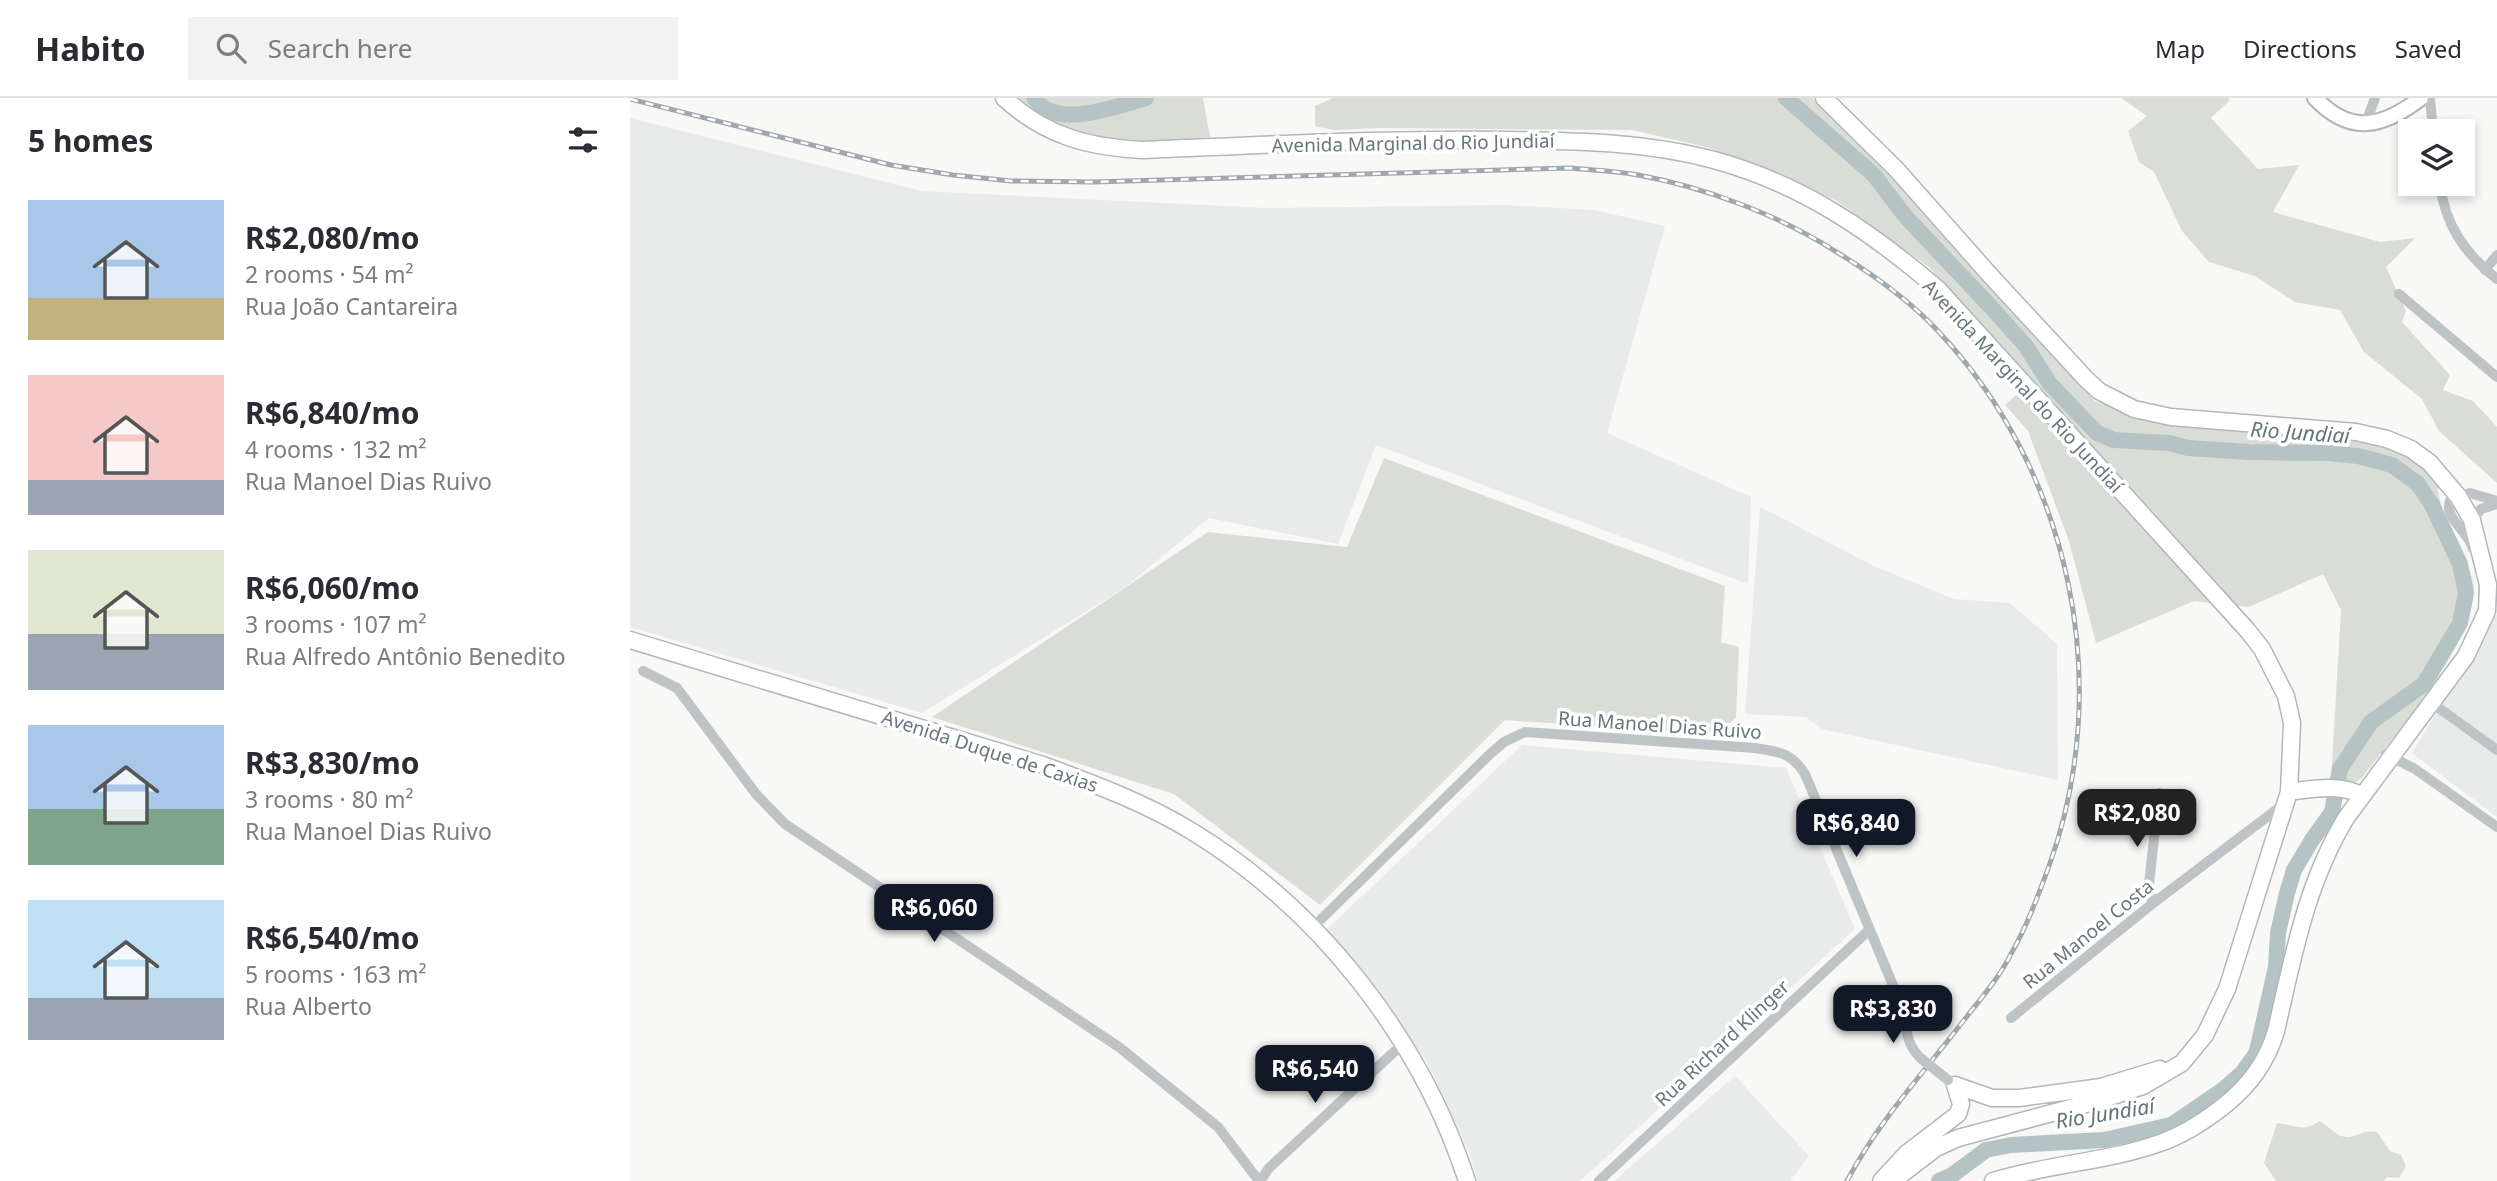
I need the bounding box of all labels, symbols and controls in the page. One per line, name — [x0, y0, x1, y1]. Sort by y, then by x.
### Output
search box — [188, 17, 678, 80]
text: Habito — [35, 26, 146, 71]
icon: search — [212, 29, 250, 67]
text: Search here — [268, 30, 412, 66]
text: Map — [2155, 32, 2205, 65]
text: Directions — [2243, 32, 2357, 65]
text: Saved — [2395, 32, 2462, 65]
map controls — [2398, 119, 2475, 196]
button: layers — [2398, 119, 2475, 196]
text: 5 homes — [28, 120, 153, 161]
icon: filters — [564, 121, 602, 159]
street label: Avenida Marginal do Rio Jundiaí — [1271, 128, 1556, 158]
text: R$2,080/mo — [245, 217, 419, 258]
icon: home — [84, 228, 168, 312]
text: 2 rooms · 54 m² — [245, 258, 414, 290]
street label: Avenida Marginal do Rio Jundiaí — [1917, 274, 2130, 499]
text: Rua João Cantareira — [245, 290, 458, 322]
text: R$6,840/mo — [245, 392, 419, 433]
icon: home — [84, 403, 168, 487]
water label: Rio Jundiaí — [2249, 415, 2353, 450]
text: 4 rooms · 132 m² — [245, 433, 427, 465]
text: Rua Manoel Dias Ruivo — [245, 465, 492, 497]
text: R$6,060/mo — [245, 567, 419, 608]
icon: home — [84, 578, 168, 662]
text: 3 rooms · 107 m² — [245, 608, 427, 640]
text: Rua Alfredo Antônio Benedito — [245, 640, 566, 672]
street label: Avenida Duque de Caxias — [879, 704, 1101, 798]
street label: Rua Manoel Dias Ruivo — [1557, 705, 1763, 745]
text: R$3,830/mo — [245, 742, 419, 783]
icon: home — [84, 753, 168, 837]
text: 3 rooms · 80 m² — [245, 783, 414, 815]
pin: R$2,080 — [2072, 790, 2202, 849]
text: R$2,080 — [2093, 796, 2181, 828]
pin: R$6,840 — [1791, 800, 1921, 859]
text: R$6,840 — [1812, 806, 1900, 838]
text: Rua Manoel Dias Ruivo — [245, 815, 492, 847]
street label: Rua Manoel Costa — [2017, 873, 2159, 995]
pin: R$6,060 — [869, 884, 999, 944]
text: R$6,060 — [890, 891, 978, 923]
text: R$6,540/mo — [245, 917, 419, 958]
icon: home — [84, 928, 168, 1012]
text: 5 rooms · 163 m² — [245, 958, 427, 990]
street label: Rua Richard Klinger — [1649, 974, 1795, 1112]
pin: R$3,830 — [1828, 986, 1958, 1045]
text: Rua Alberto — [245, 990, 372, 1022]
text: R$3,830 — [1849, 992, 1937, 1024]
pin: R$6,540 — [1250, 1046, 1380, 1105]
text: R$6,540 — [1271, 1052, 1359, 1084]
water label: Rio Jundiaí — [2053, 1091, 2159, 1135]

